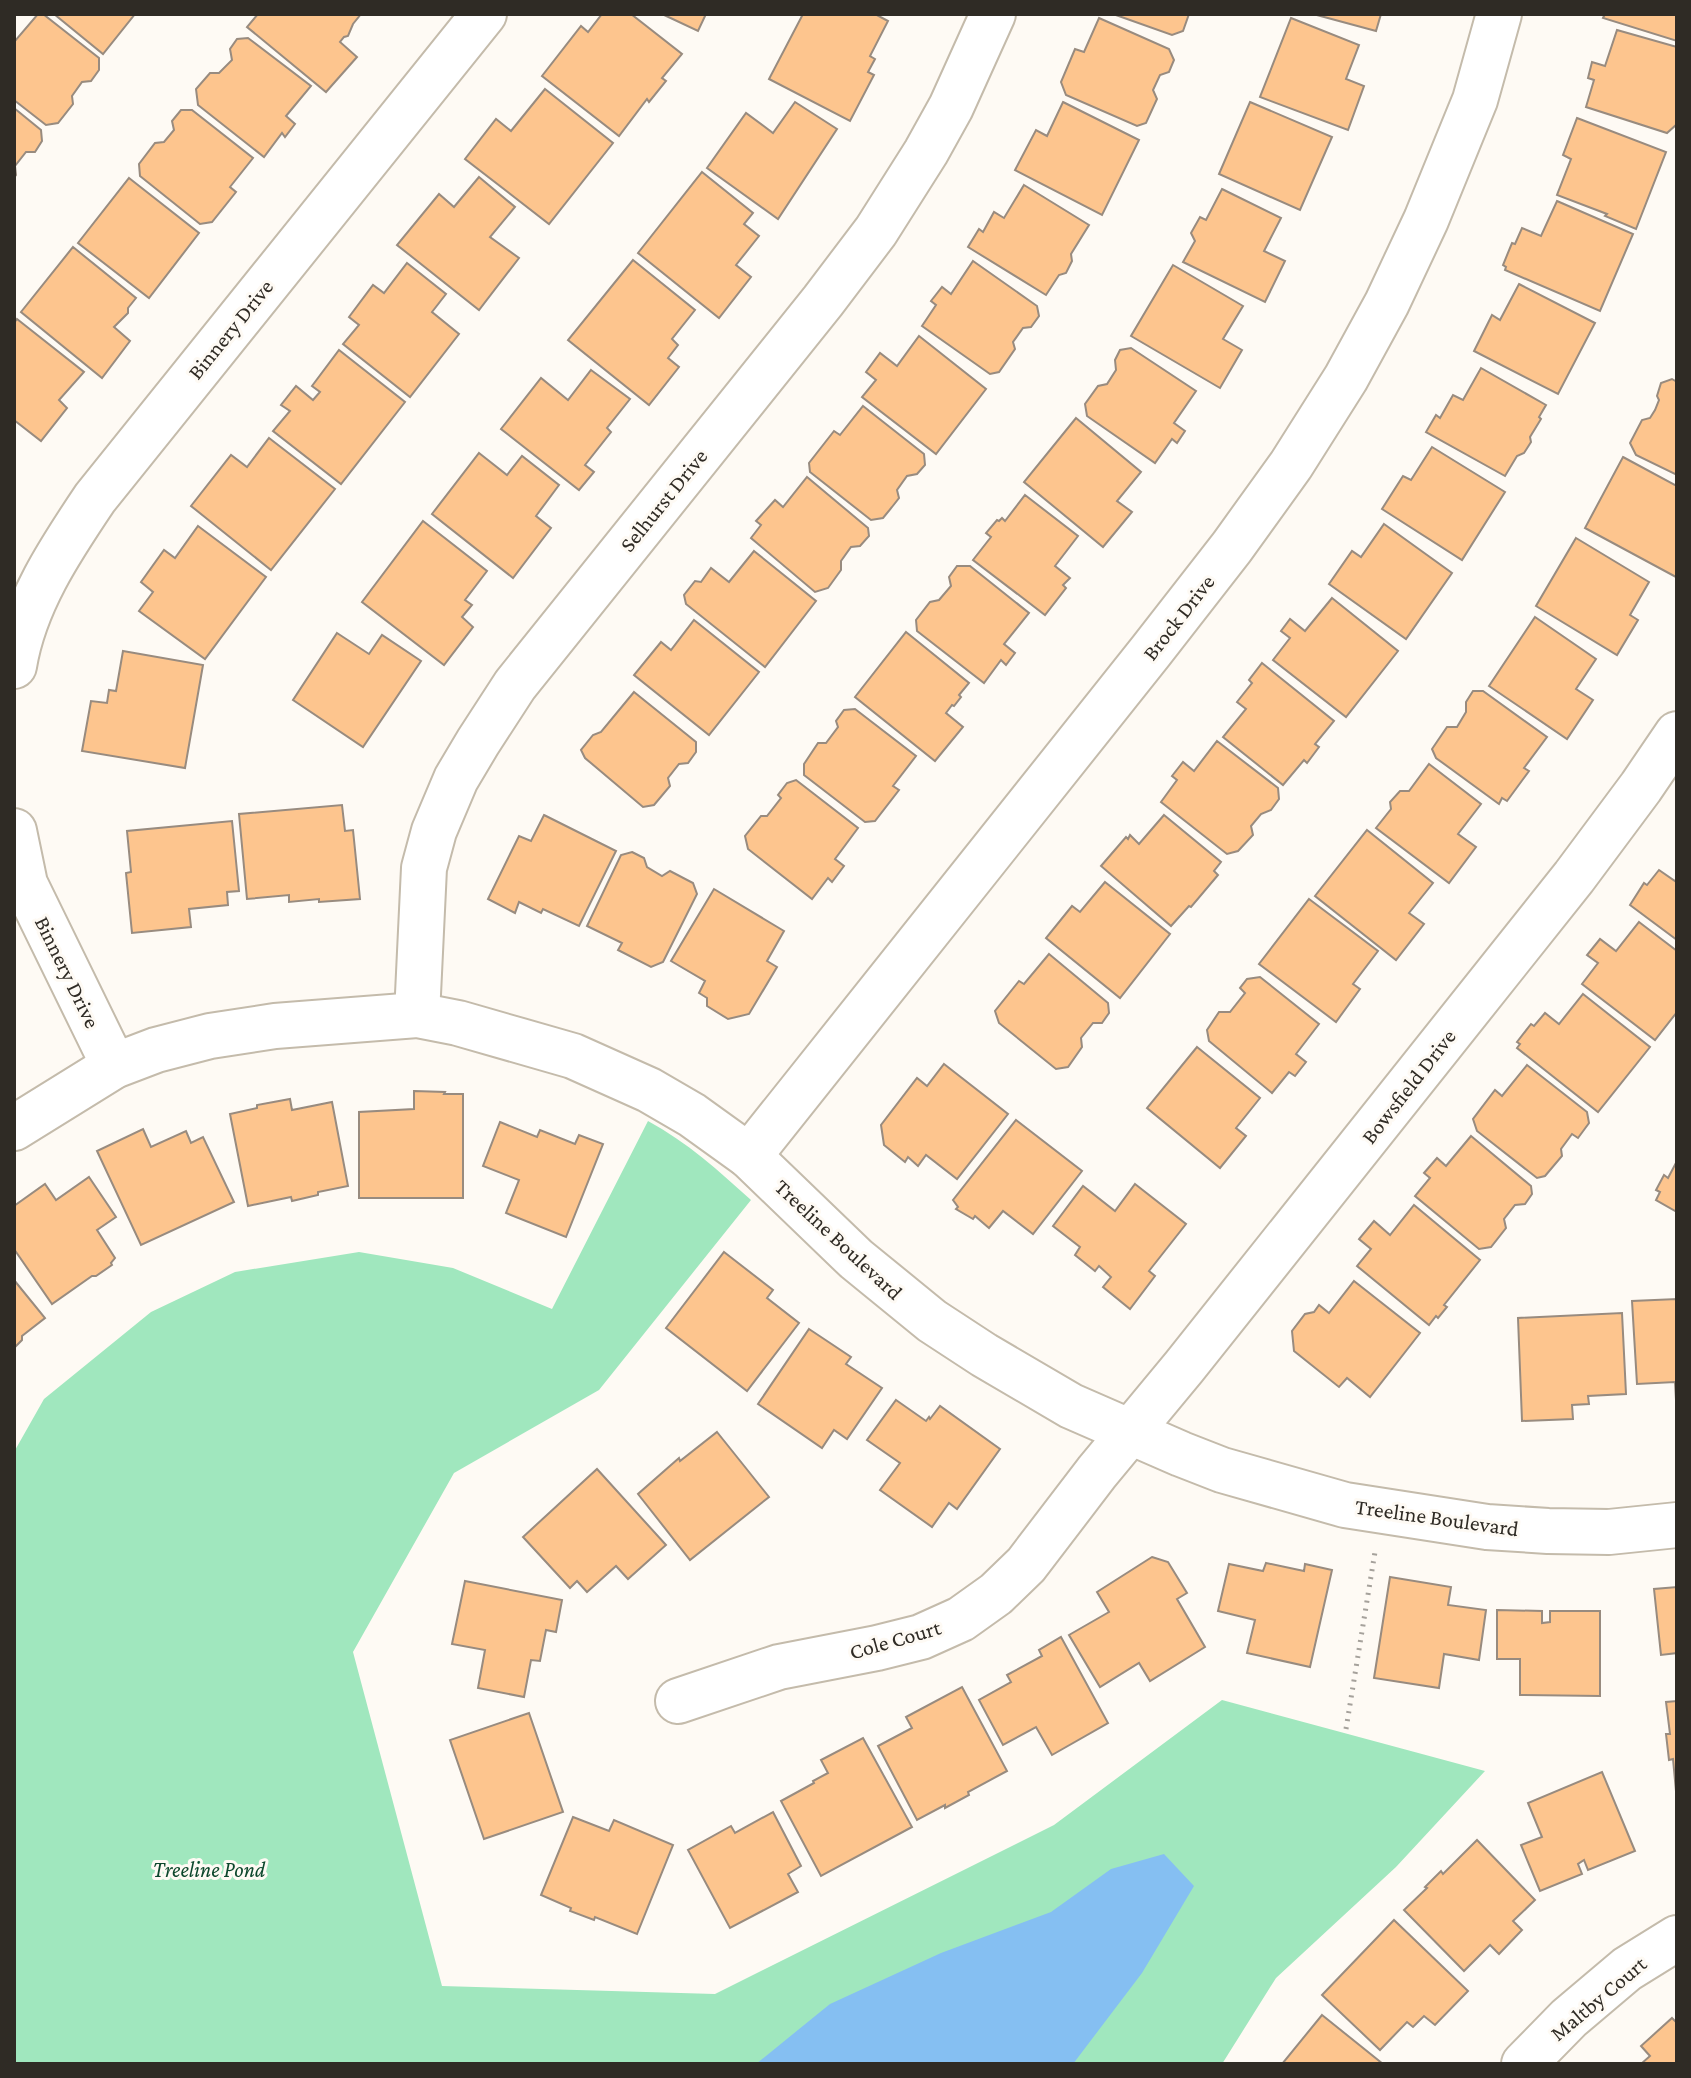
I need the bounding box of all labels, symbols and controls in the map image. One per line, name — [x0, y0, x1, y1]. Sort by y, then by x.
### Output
street label: Binnery Drive — [183, 274, 278, 384]
street label: Selhurst Drive — [614, 444, 712, 557]
street label: Brock Drive — [1137, 570, 1220, 665]
street label: Binnery Drive — [30, 912, 105, 1032]
street label: Bowsfield Drive — [1356, 1024, 1461, 1149]
street label: Treeline Boulevard — [770, 1174, 908, 1305]
street label: Treeline Boulevard — [1354, 1494, 1521, 1541]
street label: Cole Court — [847, 1614, 944, 1664]
park label: Treeline Pond — [153, 1857, 266, 1882]
street label: Maltby Court — [1545, 1951, 1652, 2046]

